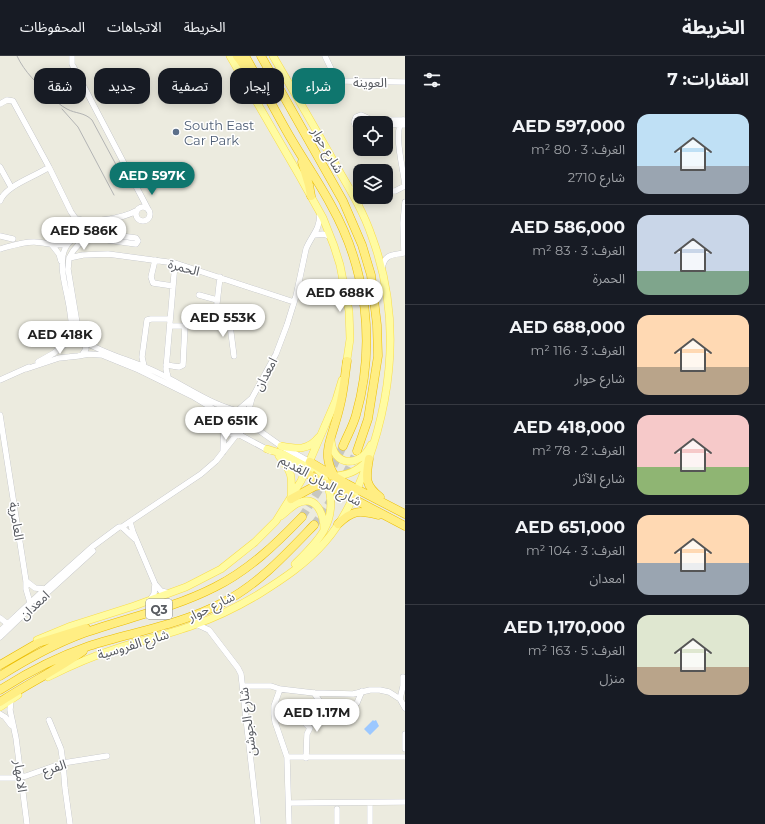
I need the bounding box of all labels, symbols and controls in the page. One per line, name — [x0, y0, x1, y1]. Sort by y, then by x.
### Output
text: الخريطة — [682, 16, 745, 39]
text: المحفوظات — [20, 18, 85, 36]
text: الاتجاهات — [107, 18, 162, 36]
text: الخريطة — [184, 18, 226, 36]
chip: شقة — [34, 68, 86, 104]
chip: جديد — [94, 68, 150, 104]
chip: تصفية — [158, 68, 222, 104]
chip: إيجار — [230, 68, 284, 104]
chip: شراء — [292, 68, 345, 104]
icon: filters — [421, 69, 443, 91]
text: العقارات: 7 — [667, 69, 749, 89]
street label: العوينة — [353, 74, 387, 90]
map controls — [353, 116, 393, 204]
button: locate — [353, 116, 393, 156]
text: AED 597,000 — [512, 116, 625, 136]
place label: South East Car Park — [184, 117, 254, 148]
street label: شارع حوار — [305, 123, 348, 177]
marker: South East Car Park — [171, 127, 181, 137]
icon: home — [669, 130, 717, 178]
text: الغرف: 3 · 80 m² — [531, 141, 625, 157]
pin: AED 597K — [111, 162, 193, 196]
button: layers — [353, 164, 393, 204]
text: AED 597K — [119, 167, 185, 183]
text: شارع 2710 — [568, 169, 625, 185]
pin: AED 586K — [43, 217, 125, 251]
text: AED 586,000 — [511, 217, 625, 237]
text: AED 586K — [50, 222, 118, 238]
icon: home — [669, 231, 717, 279]
text: الغرف: 3 · 83 m² — [532, 242, 625, 258]
street label: الحمرة — [166, 255, 202, 279]
text: الحمرة — [593, 270, 625, 286]
pin: AED 688K — [299, 279, 381, 313]
text: AED 688K — [306, 284, 374, 300]
pin: AED 553K — [182, 304, 264, 338]
text: AED 553K — [190, 309, 256, 325]
text: AED 688,000 — [509, 317, 625, 337]
pin: AED 418K — [19, 321, 101, 355]
text: AED 418K — [27, 326, 93, 342]
icon: home — [669, 331, 717, 379]
text: الغرف: 3 · 116 m² — [531, 342, 625, 358]
street label: امعدان — [250, 355, 281, 394]
text: شارع حوار — [575, 370, 625, 386]
pin: AED 651K — [185, 407, 267, 441]
text: AED 651K — [194, 412, 258, 428]
text: AED 418,000 — [514, 417, 625, 437]
icon: home — [669, 431, 717, 479]
text: الغرف: 2 · 78 m² — [532, 442, 625, 458]
street label: شارع الريان القديم — [276, 451, 365, 512]
text: شارع الآثار — [573, 470, 625, 486]
street label: العامرية — [6, 501, 28, 541]
text: AED 651,000 — [515, 517, 625, 537]
icon: home — [669, 531, 717, 579]
text: الغرف: 3 · 104 m² — [526, 542, 625, 558]
text: امعدان — [589, 570, 625, 586]
street label: امعدان — [16, 587, 53, 624]
street label: شارع حوار — [184, 588, 238, 627]
road number: Q3 — [146, 599, 172, 619]
text: AED 1,170,000 — [504, 617, 625, 637]
street label: شارع الفروسية — [95, 626, 172, 665]
icon: home — [669, 631, 717, 679]
text: الغرف: 5 · 163 m² — [528, 642, 625, 658]
text: منزل — [600, 670, 625, 686]
street label: شارع الجوشن — [235, 686, 262, 757]
pin: AED 1.17M — [271, 699, 363, 733]
text: AED 1.17M — [284, 704, 350, 720]
street label: الفرع — [40, 756, 69, 781]
street label: الامهار — [10, 758, 31, 793]

